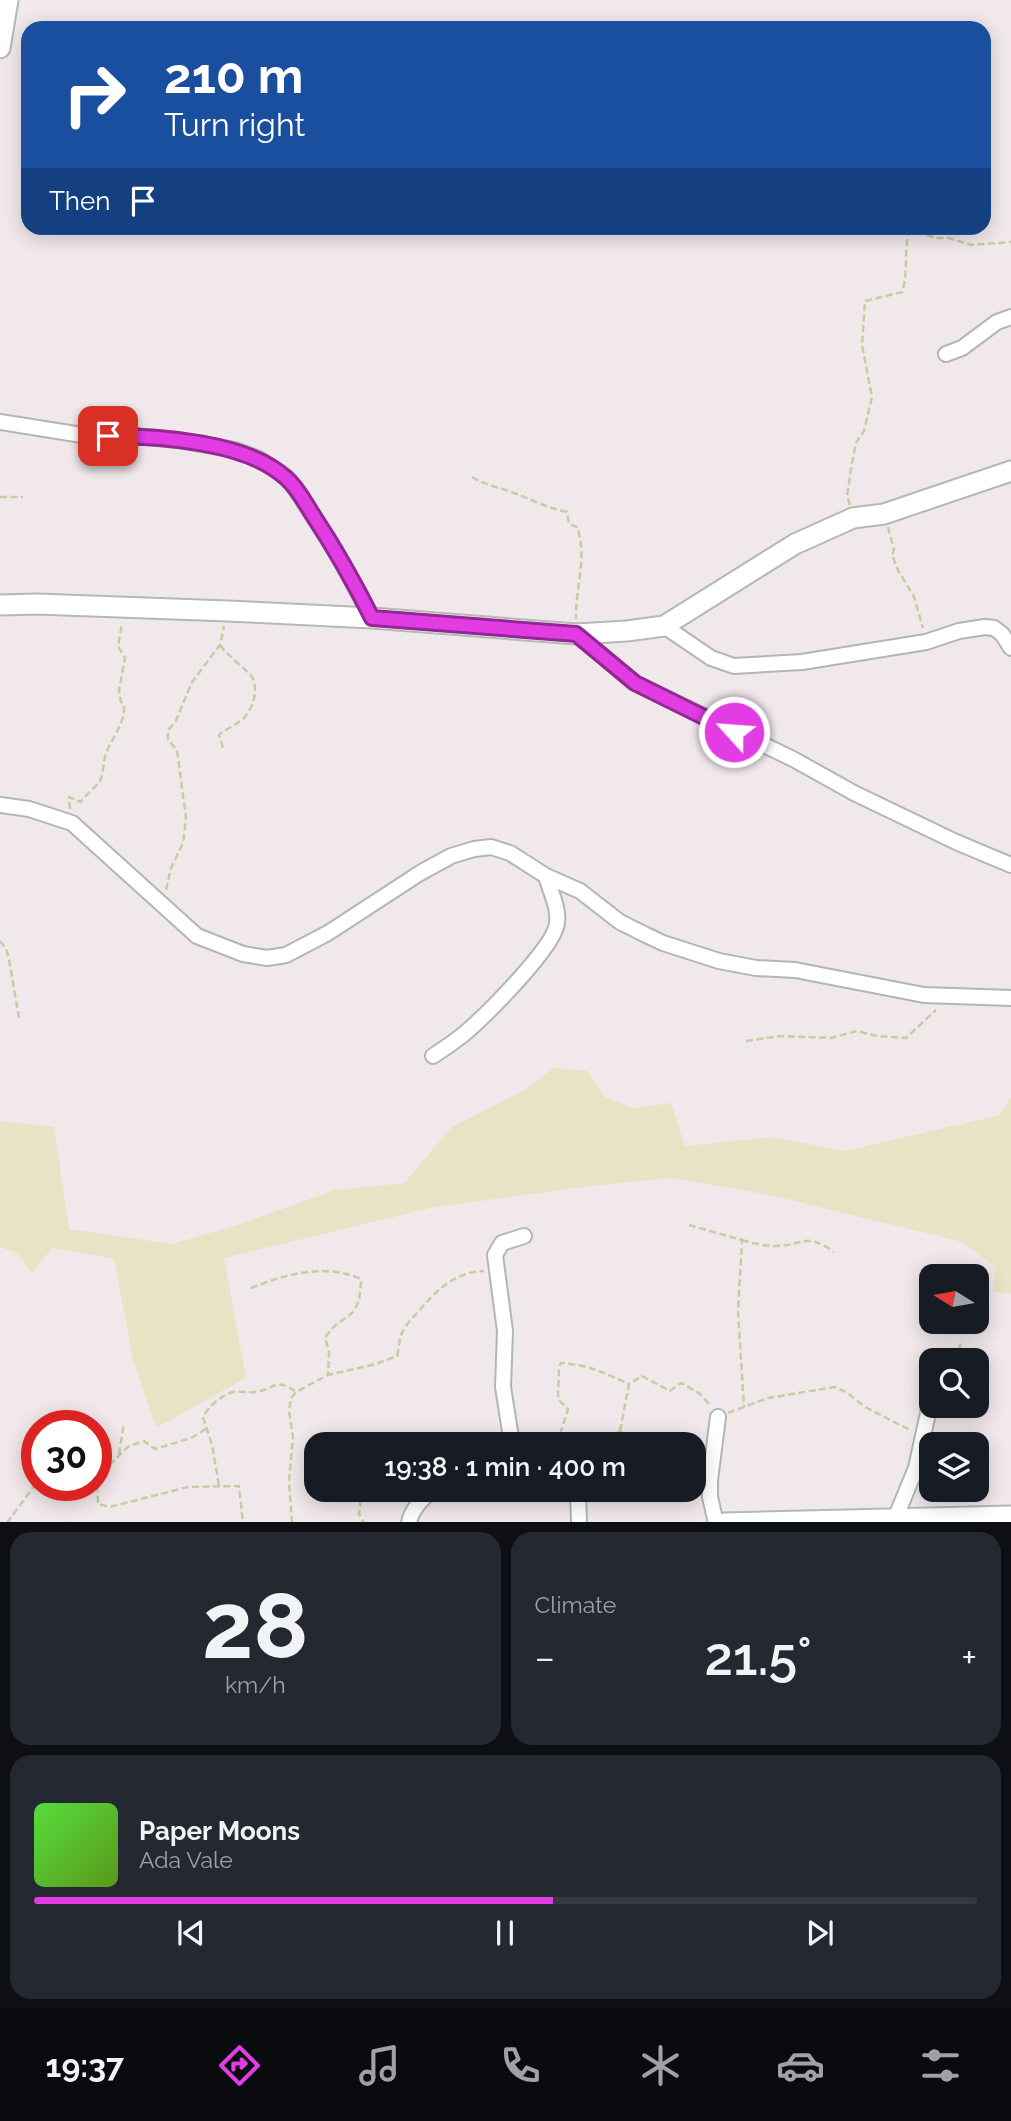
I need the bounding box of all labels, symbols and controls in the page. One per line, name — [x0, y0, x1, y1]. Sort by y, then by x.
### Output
text: 210 m — [164, 47, 303, 104]
icon: right — [49, 49, 140, 140]
text: Turn right — [164, 106, 305, 143]
icon: arrive — [124, 182, 162, 220]
text: Then — [49, 186, 110, 216]
pin — [78, 406, 138, 466]
icon: arrive — [89, 417, 127, 455]
position arrow — [697, 695, 771, 769]
north arrow — [919, 1264, 989, 1334]
map controls — [919, 1264, 989, 1502]
button: search — [919, 1348, 989, 1418]
speed limit sign: 30 — [21, 1410, 112, 1501]
button: layers — [919, 1432, 989, 1502]
text: 19:38 · 1 min · 400 m — [384, 1452, 626, 1482]
text: 28 — [202, 1572, 308, 1679]
text: Climate — [535, 1591, 616, 1618]
text: 21.5° — [704, 1626, 812, 1687]
text: − — [535, 1635, 555, 1680]
text: + — [961, 1635, 977, 1680]
text: km/h — [225, 1671, 286, 1698]
text: Paper Moons — [139, 1816, 300, 1846]
text: Ada Vale — [139, 1846, 233, 1873]
icon: previous — [172, 1914, 210, 1952]
icon: pause — [486, 1914, 524, 1952]
icon: next — [801, 1914, 839, 1952]
icon: directions — [215, 2041, 264, 2090]
icon: music — [355, 2041, 404, 2090]
icon: phone — [496, 2041, 545, 2090]
icon: climate — [636, 2041, 685, 2090]
icon: car — [776, 2041, 825, 2090]
icon: filters — [916, 2041, 965, 2090]
text: 19:37 — [46, 2047, 124, 2084]

